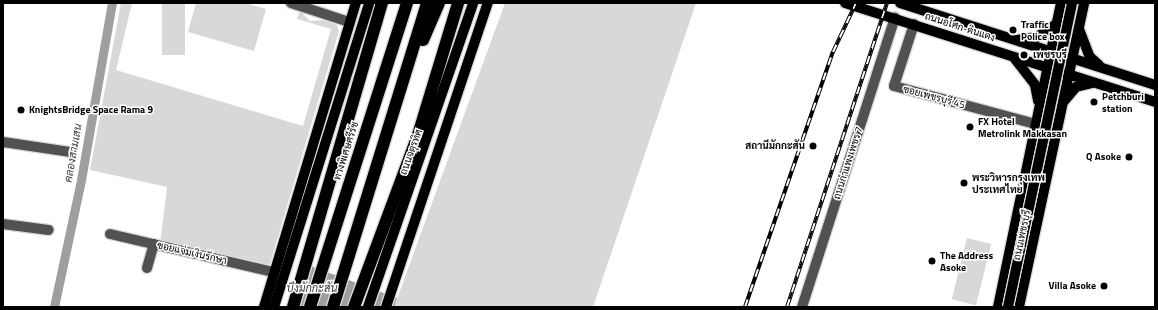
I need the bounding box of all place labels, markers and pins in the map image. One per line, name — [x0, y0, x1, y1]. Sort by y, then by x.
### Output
place label: Traffic Police box — [1021, 18, 1065, 42]
marker: Traffic Police box — [1008, 25, 1018, 35]
marker: เพชรบุรี — [1018, 49, 1030, 61]
place label: เพชรบุรี — [1033, 49, 1067, 61]
place label: Petchburi station — [1102, 90, 1144, 114]
marker: Petchburi station — [1089, 97, 1099, 107]
place label: KnightsBridge Space Rama 9 — [29, 104, 153, 116]
marker: KnightsBridge Space Rama 9 — [16, 105, 26, 115]
place label: FX Hotel Metrolink Makkasan — [978, 115, 1067, 138]
marker: FX Hotel Metrolink Makkasan — [965, 122, 975, 132]
place label: สถานีมักกะสัน — [745, 140, 805, 152]
marker: สถานีมักกะสัน — [808, 141, 818, 151]
place label: Q Asoke — [1086, 151, 1121, 163]
marker: Q Asoke — [1124, 152, 1134, 162]
place label: พระวิหารกรุงเทพ ประเทศไทย — [972, 171, 1045, 194]
marker: พระวิหารกรุงเทพ ประเทศไทย — [959, 178, 969, 188]
place label: The Address Asoke — [940, 249, 993, 272]
marker: The Address Asoke — [927, 256, 937, 266]
place label: Villa Asoke — [1048, 280, 1096, 292]
marker: Villa Asoke — [1099, 281, 1109, 291]

